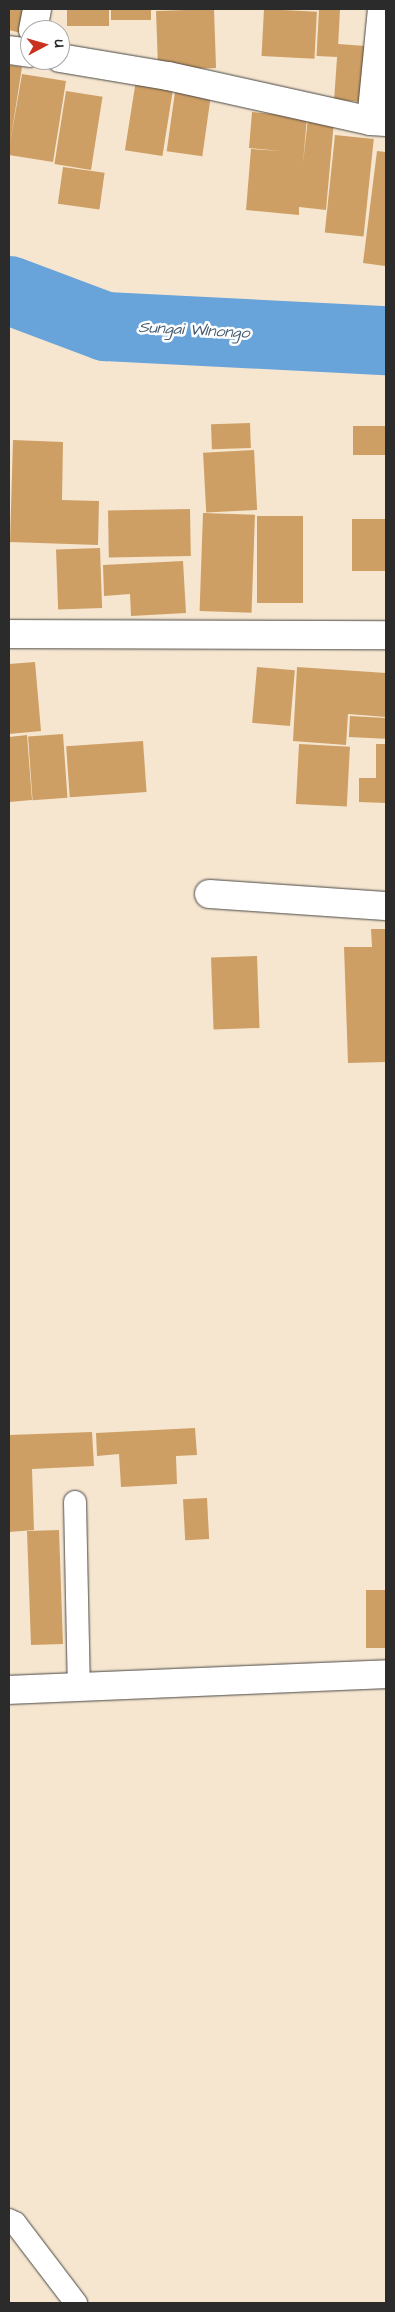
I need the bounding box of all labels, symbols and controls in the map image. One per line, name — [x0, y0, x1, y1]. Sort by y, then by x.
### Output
north arrow — [20, 20, 70, 70]
text: U — [49, 39, 69, 48]
water label: Sungai WInongo — [138, 317, 250, 343]

